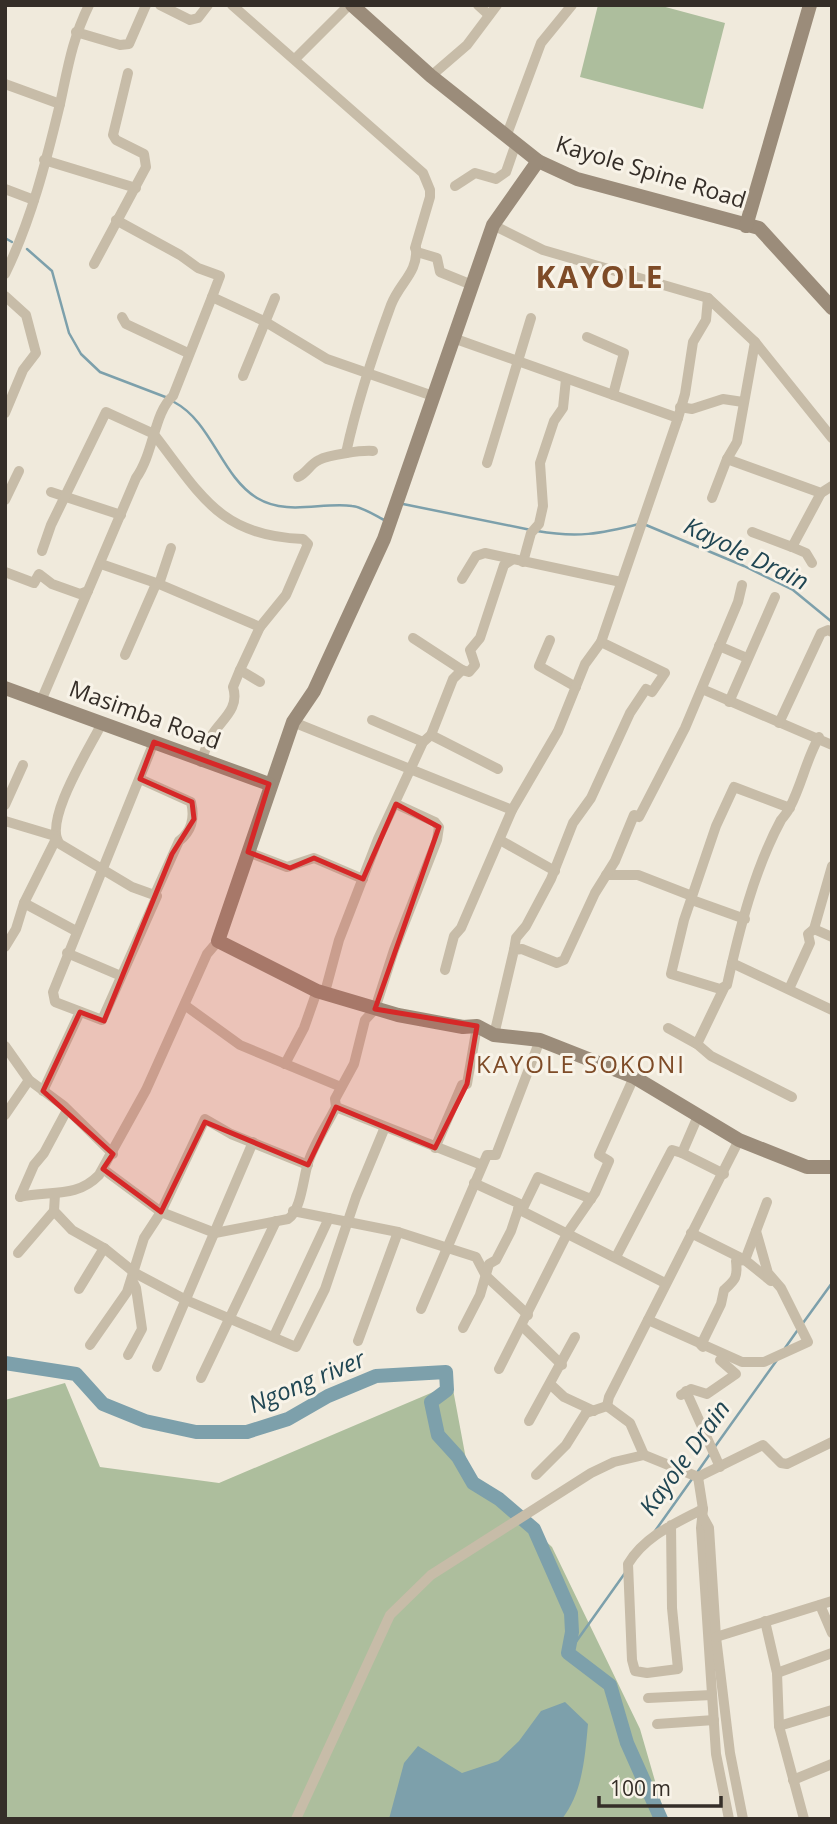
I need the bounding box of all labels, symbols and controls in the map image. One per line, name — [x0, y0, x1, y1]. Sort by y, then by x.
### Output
street label: Kayole Spine Road — [552, 127, 750, 215]
district label: KAYOLE — [536, 256, 664, 297]
water label: Kayole Drain — [679, 508, 814, 597]
street label: Masimba Road — [65, 672, 226, 756]
district label: KAYOLE SOKONI — [476, 1047, 686, 1080]
water label: Ngong river — [243, 1341, 371, 1420]
water label: Kayole Drain — [631, 1393, 737, 1521]
scale bar — [599, 1764, 722, 1808]
text: 100 m — [610, 1774, 671, 1802]

